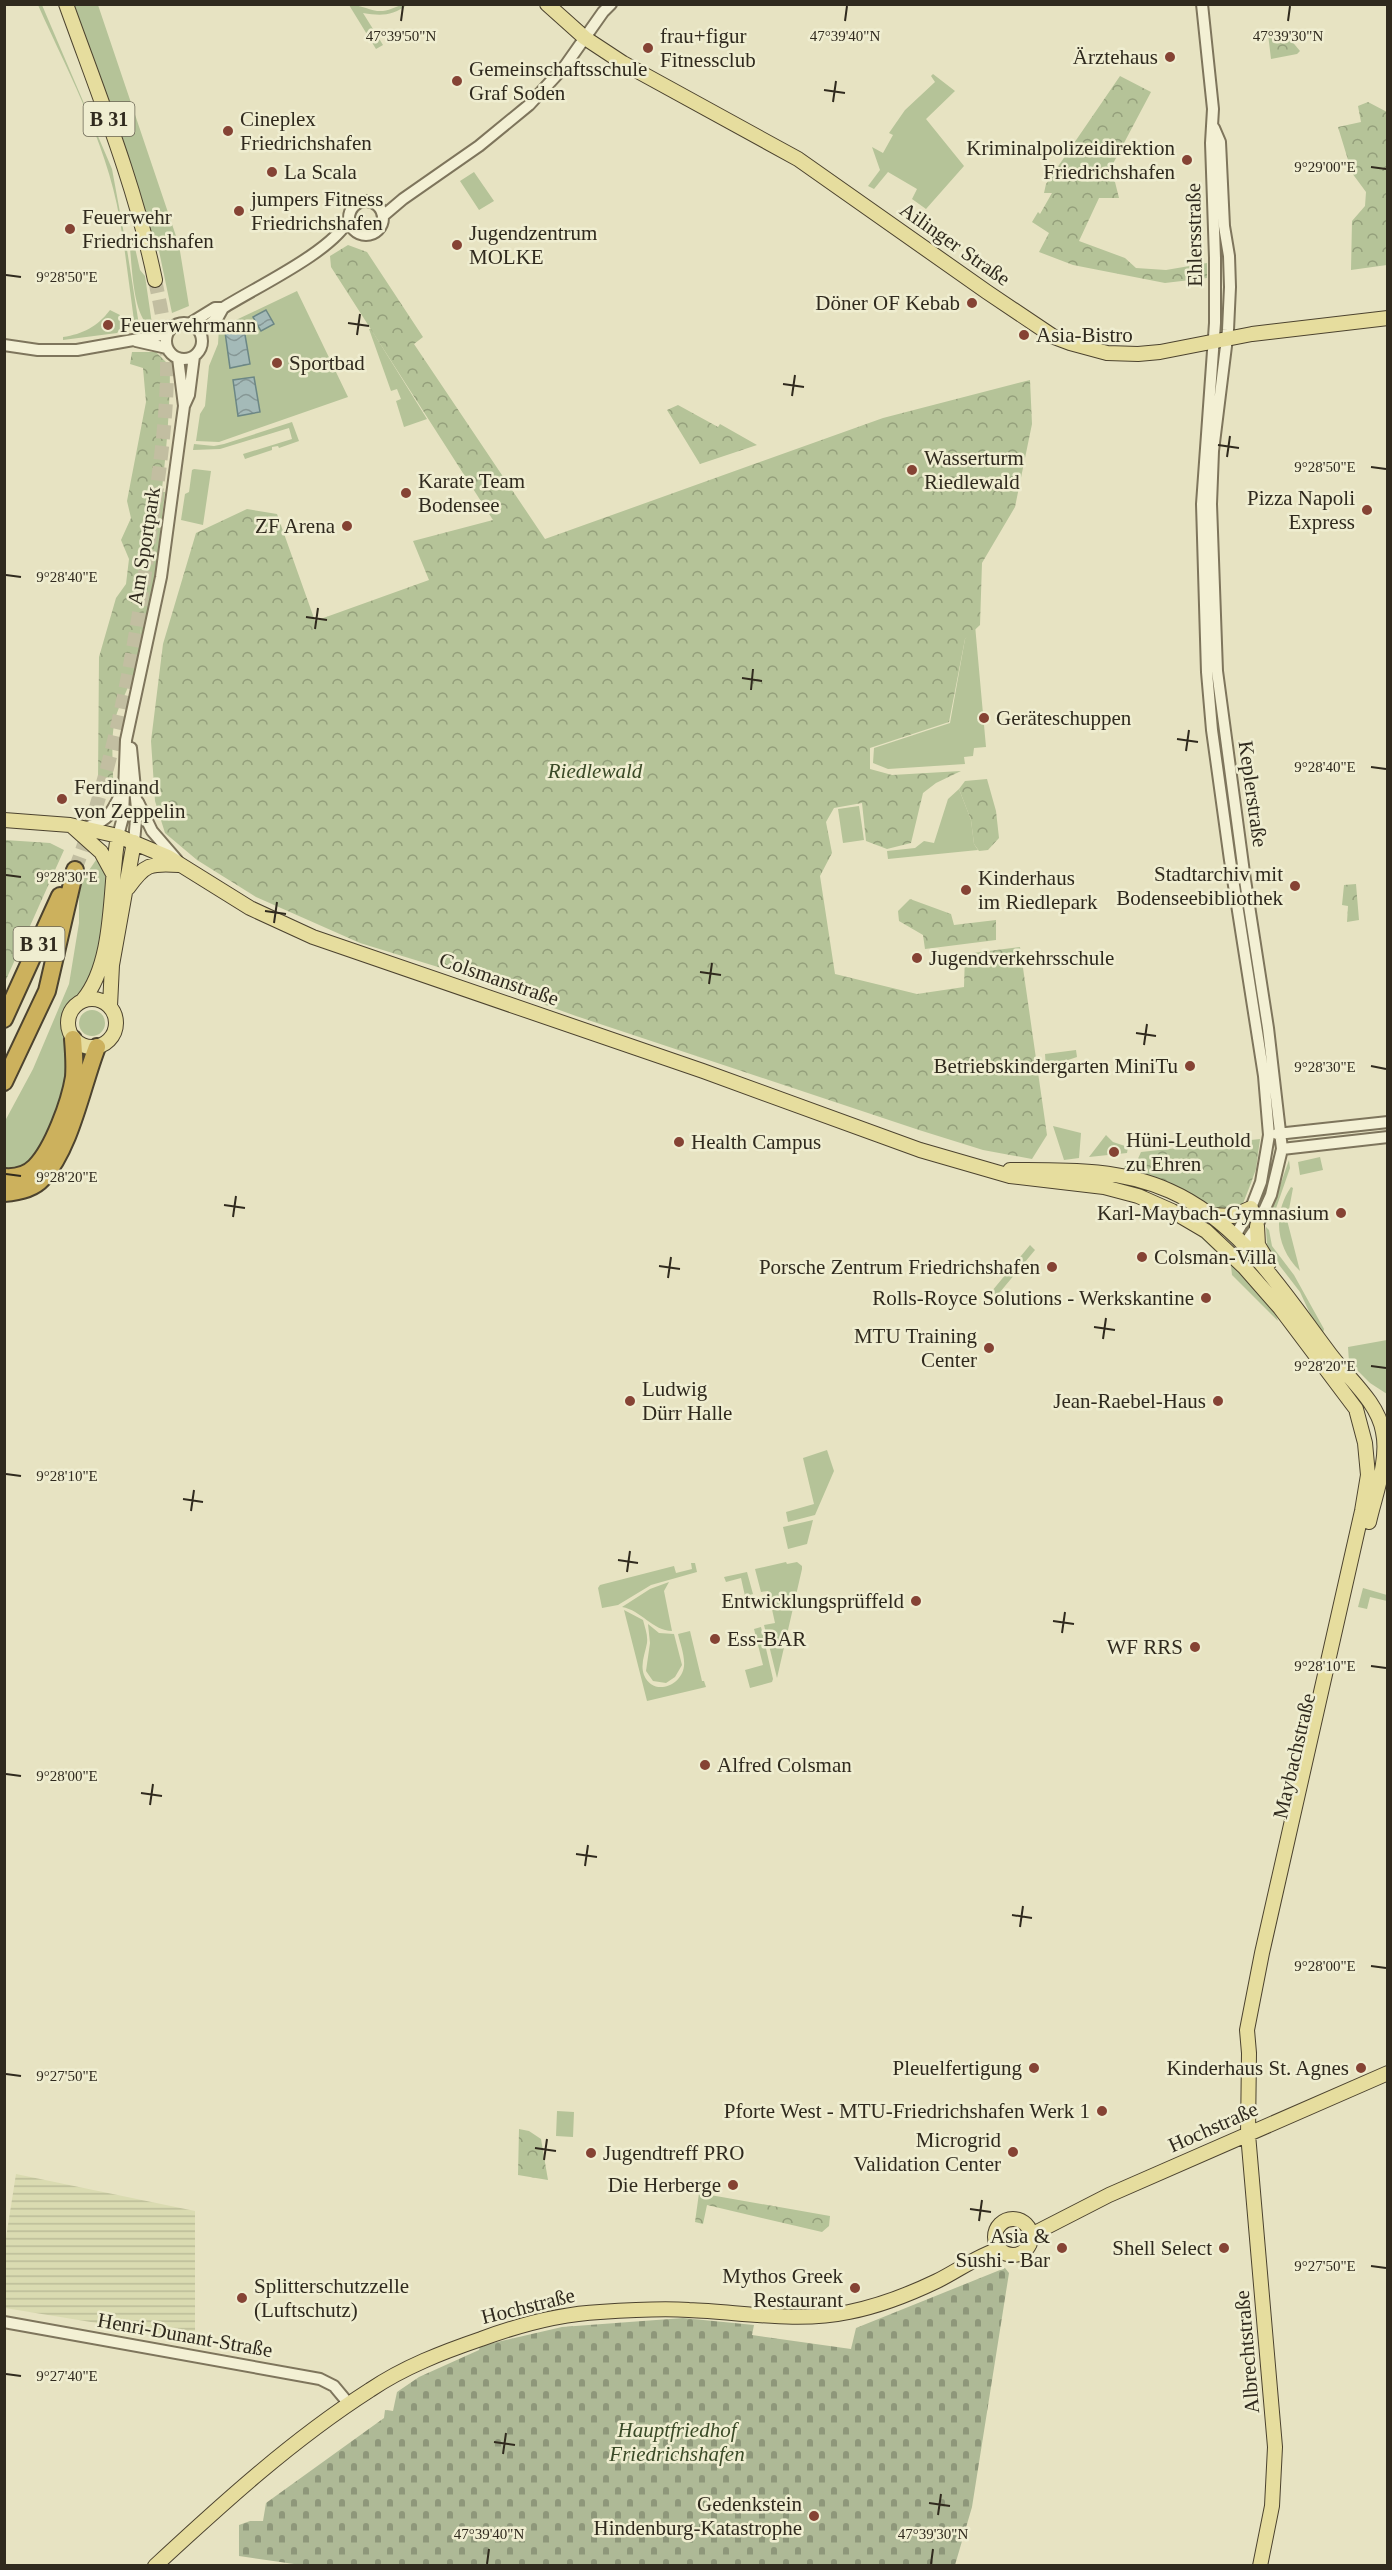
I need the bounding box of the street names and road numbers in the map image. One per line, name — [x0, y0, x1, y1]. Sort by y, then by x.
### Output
road number: B 31 — [84, 102, 134, 136]
street label: Ehlersstraße — [1181, 183, 1207, 287]
street label: Ailinger Straße — [895, 197, 1015, 291]
street label: Am Sportpark — [123, 485, 165, 607]
street label: Keplerstraße — [1234, 739, 1272, 849]
road number: B 31 — [14, 927, 64, 961]
street label: Colsmanstraße — [436, 947, 562, 1011]
street label: Maybachstraße — [1268, 1691, 1320, 1821]
street label: Hochstraße — [1164, 2097, 1262, 2157]
street label: Hochstraße — [479, 2283, 577, 2329]
street label: Albrechtstraße — [1230, 2289, 1264, 2415]
street label: Henri-Dunant-Straße — [96, 2308, 274, 2362]

